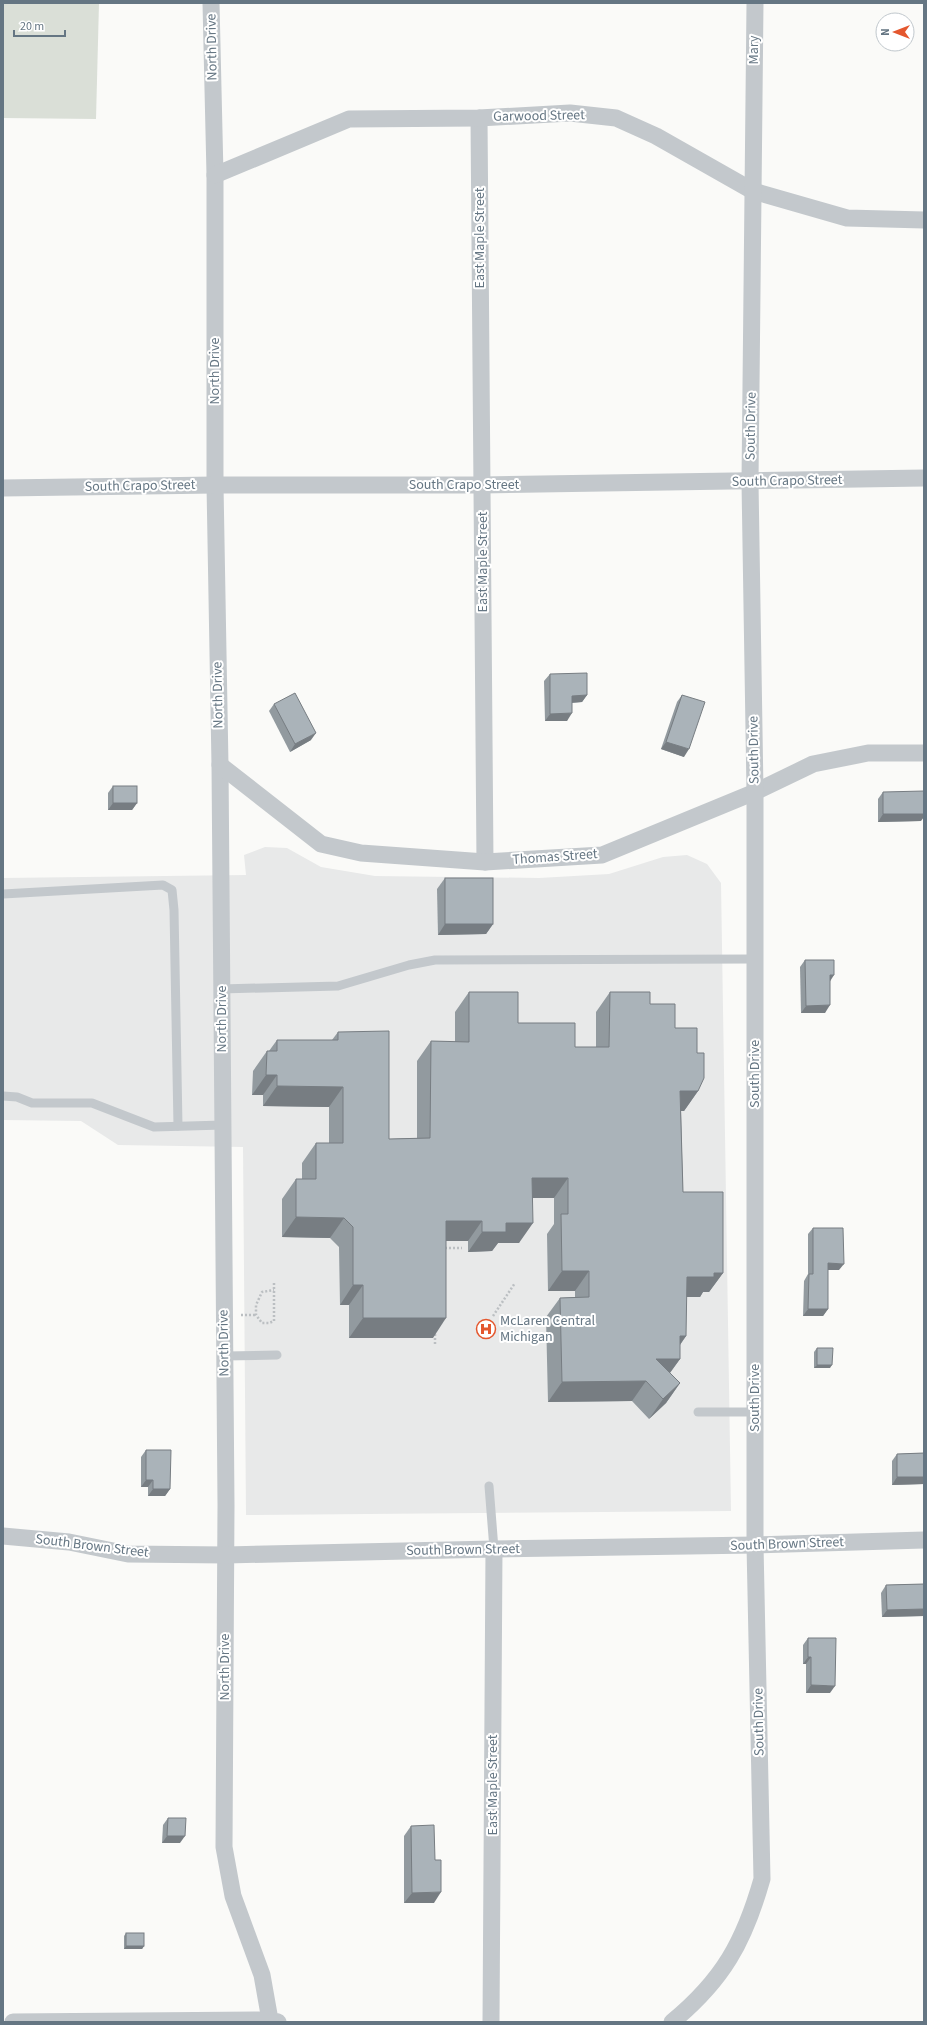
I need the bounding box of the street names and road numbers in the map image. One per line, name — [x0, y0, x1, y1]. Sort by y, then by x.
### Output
street label: North Drive — [201, 13, 223, 81]
street label: Mary — [744, 35, 764, 64]
street label: Garwood Street — [493, 105, 585, 127]
street label: East Maple Street — [470, 187, 490, 288]
street label: North Drive — [205, 337, 225, 405]
street label: South Drive — [740, 392, 762, 460]
street label: South Crapo Street — [732, 470, 843, 492]
street label: South Crapo Street — [85, 475, 196, 497]
street label: South Crapo Street — [409, 475, 520, 495]
street label: East Maple Street — [473, 511, 493, 612]
street label: North Drive — [207, 661, 229, 729]
street label: South Drive — [743, 716, 765, 784]
street label: Thomas Street — [512, 844, 598, 870]
street label: North Drive — [212, 985, 232, 1053]
street label: South Drive — [745, 1040, 765, 1108]
street label: North Drive — [213, 1309, 235, 1377]
street label: South Drive — [745, 1364, 765, 1432]
street label: South Brown Street — [34, 1529, 150, 1563]
street label: South Brown Street — [730, 1532, 845, 1556]
street label: South Brown Street — [406, 1539, 520, 1561]
street label: North Drive — [215, 1633, 235, 1701]
street label: South Drive — [748, 1688, 770, 1756]
street label: East Maple Street — [483, 1734, 503, 1835]

